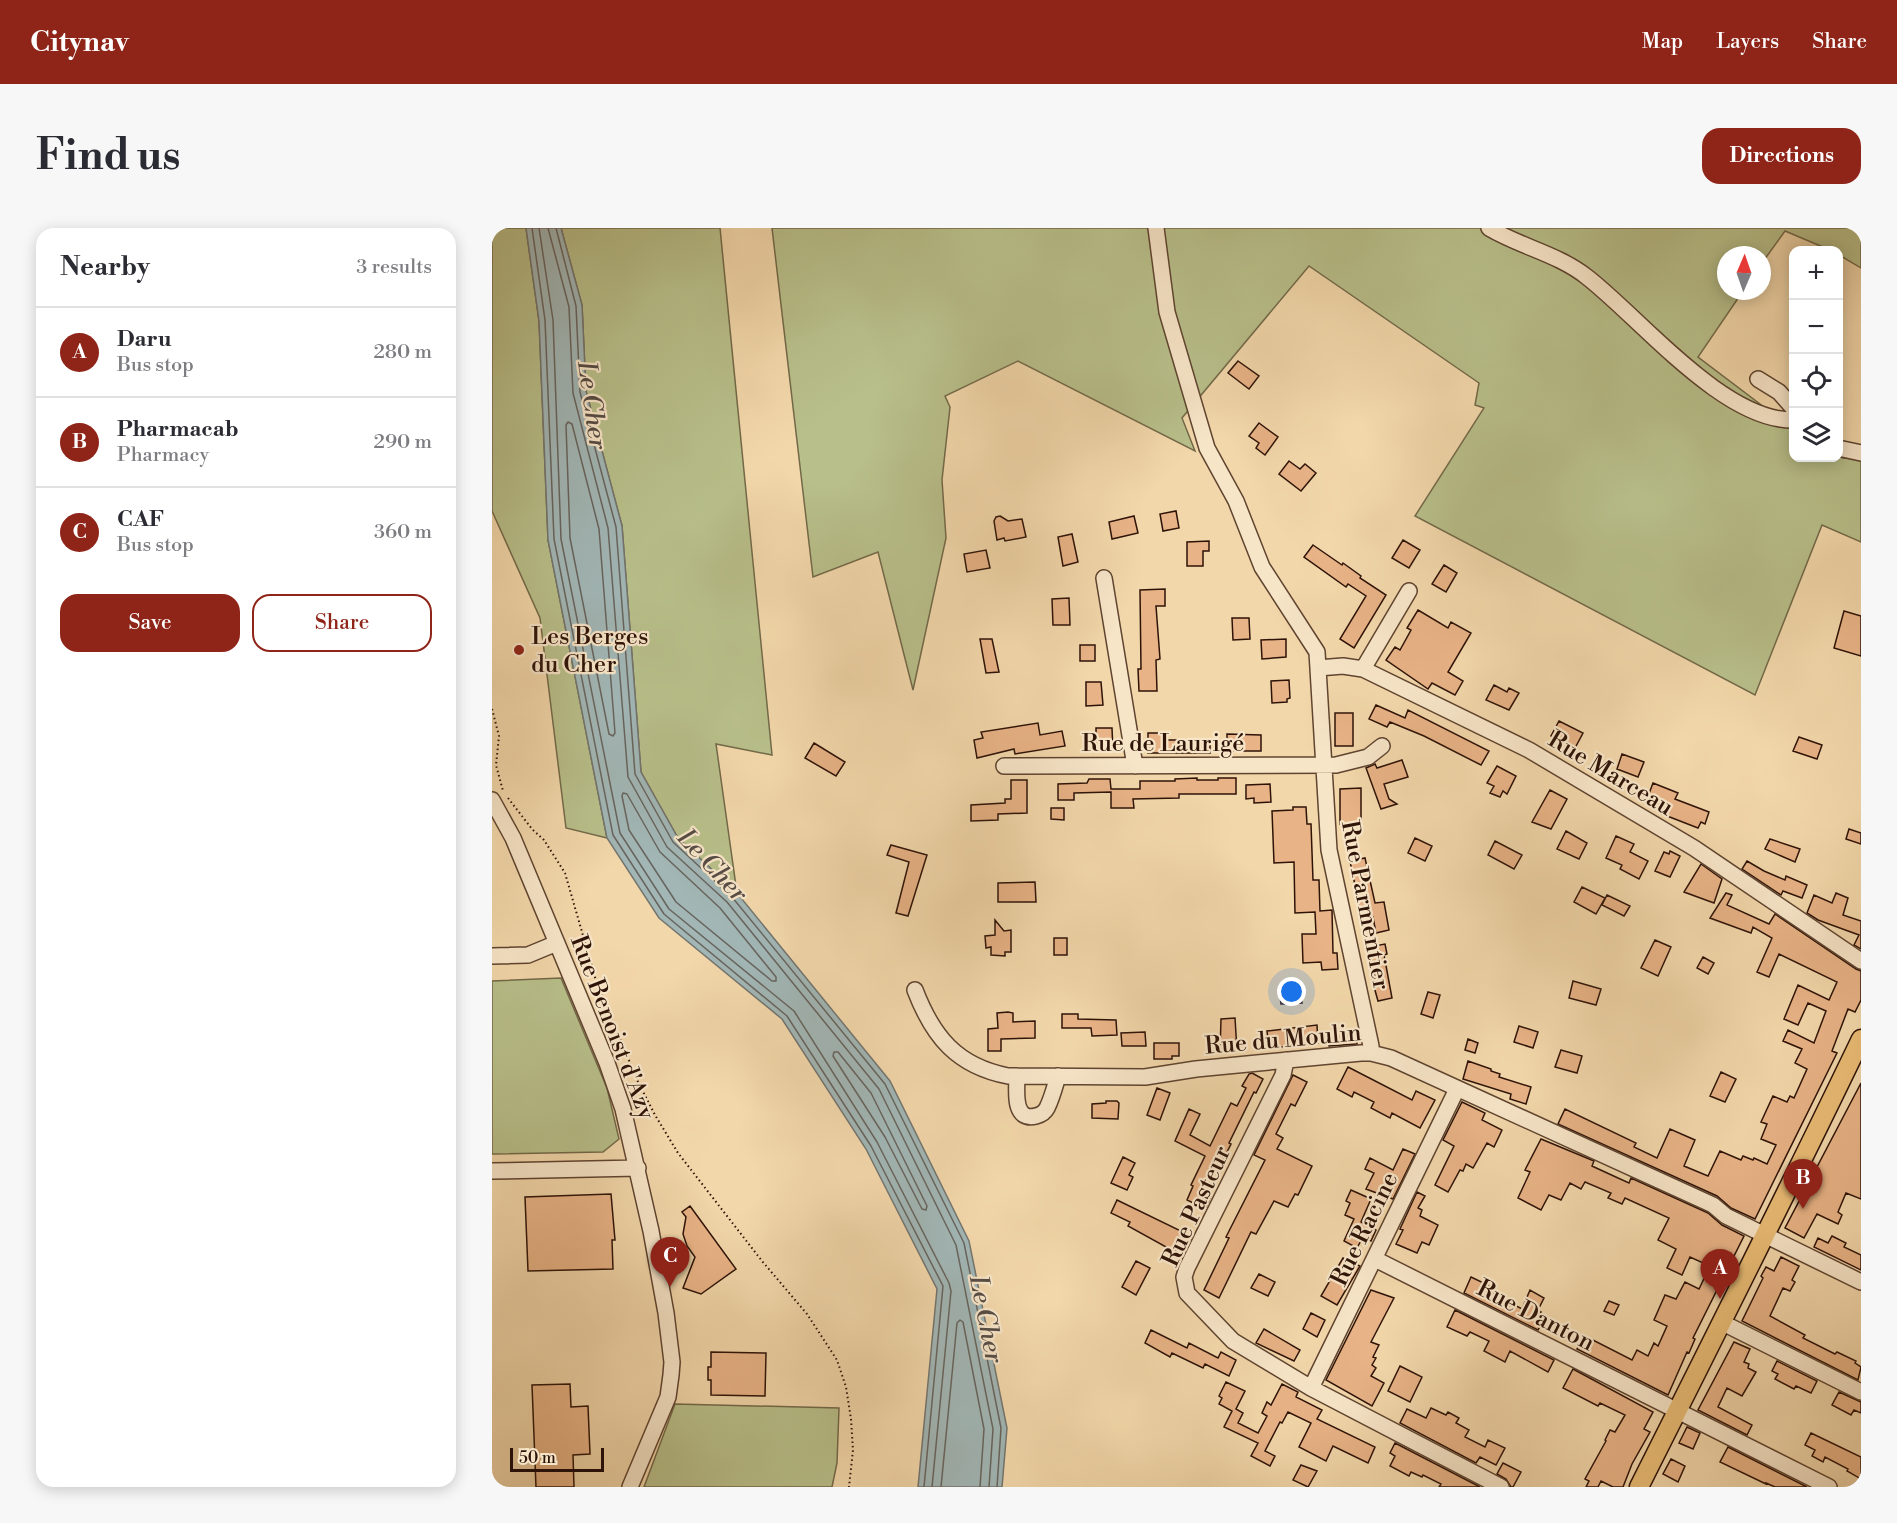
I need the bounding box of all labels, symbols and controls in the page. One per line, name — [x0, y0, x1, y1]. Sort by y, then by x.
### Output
text: Citynav — [30, 25, 129, 60]
text: Map — [1642, 29, 1683, 55]
text: Layers — [1716, 29, 1779, 55]
text: Share — [1812, 29, 1867, 55]
button: Directions — [1702, 128, 1861, 184]
text: Find us — [36, 130, 180, 183]
north arrow — [1717, 246, 1771, 300]
map controls — [1789, 246, 1843, 462]
button: + — [1789, 246, 1843, 300]
text: Nearby — [60, 251, 150, 283]
text: 3 results — [356, 255, 432, 280]
button: − — [1789, 300, 1843, 354]
text: Daru — [117, 326, 172, 353]
text: A — [72, 340, 87, 365]
text: 280 m — [373, 340, 432, 365]
text: Bus stop — [117, 353, 194, 378]
button: locate — [1789, 354, 1843, 408]
water label: Le Cher — [570, 358, 614, 452]
button: layers — [1789, 408, 1843, 462]
text: Pharmacab — [117, 416, 239, 443]
text: B — [72, 430, 87, 455]
text: 290 m — [374, 430, 432, 455]
text: Pharmacy — [117, 443, 209, 468]
text: CAF — [117, 506, 164, 533]
text: C — [72, 520, 87, 545]
text: 360 m — [374, 520, 432, 545]
text: Bus stop — [117, 533, 194, 558]
button: Save — [60, 594, 240, 652]
button: Share — [252, 594, 432, 652]
place label: Les Berges du Cher — [531, 622, 648, 680]
marker: Les Berges du Cher — [512, 643, 526, 657]
street label: Rue Marceau — [1542, 725, 1679, 823]
street label: Rue de Laurigé — [1082, 729, 1244, 759]
street label: Rue Parmentier — [1334, 818, 1396, 992]
water label: Le Cher — [670, 822, 755, 910]
street label: Rue Benoist d'Azy — [563, 931, 661, 1124]
your location — [1277, 977, 1306, 1006]
street label: Rue du Moulin — [1203, 1018, 1363, 1062]
street label: Rue Pasteur — [1156, 1141, 1238, 1272]
pin: B — [1784, 1160, 1822, 1209]
street label: Rue Racine — [1324, 1168, 1405, 1291]
pin: C — [650, 1238, 690, 1287]
pin: A — [1700, 1250, 1740, 1299]
water label: Le Cher — [962, 1272, 1010, 1367]
street label: Rue Danton — [1472, 1273, 1600, 1358]
scale bar — [510, 1445, 604, 1472]
text: 50 m — [519, 1448, 556, 1468]

